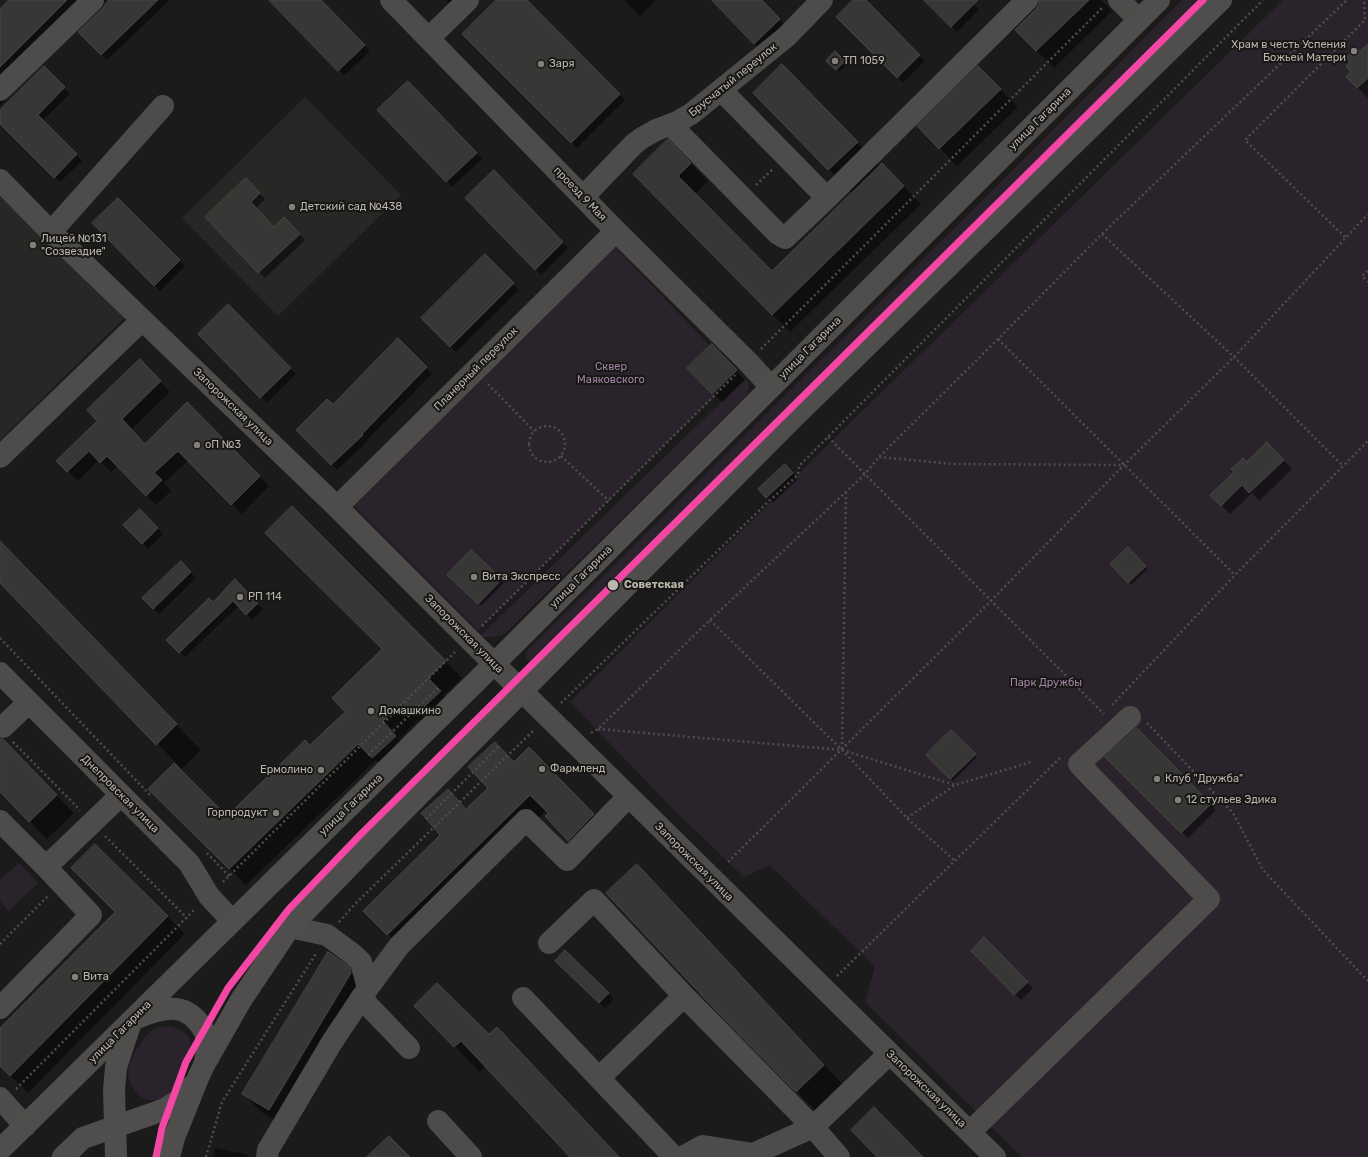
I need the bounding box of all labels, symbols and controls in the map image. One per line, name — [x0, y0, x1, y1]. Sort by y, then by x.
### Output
place label: Храм в честь Успения Божьей Матери — [1231, 38, 1346, 64]
street label: Брусчатый переулок — [686, 40, 780, 120]
marker: Храм в честь Успения Божьей Матери — [1349, 46, 1359, 56]
place label: ТП 1059 — [843, 54, 885, 68]
marker: ТП 1059 — [830, 56, 840, 66]
place label: Заря — [549, 57, 574, 71]
marker: Заря — [536, 59, 546, 69]
street label: улица Гагарина — [1006, 85, 1074, 153]
street label: проезд 9 Мая — [551, 164, 609, 224]
place label: Детский сад №438 — [300, 200, 402, 214]
marker: Детский сад №438 — [287, 202, 297, 212]
place label: Лицей №131 "Созвездие" — [41, 232, 106, 258]
marker: Лицей №131 "Созвездие" — [28, 240, 38, 250]
street label: улица Гагарина — [776, 314, 844, 382]
street label: Планерный переулок — [431, 324, 521, 414]
park label: Сквер Маяковского — [577, 360, 645, 386]
street label: Запорожская улица — [190, 366, 276, 448]
place label: оП №3 — [205, 438, 241, 452]
marker: оП №3 — [192, 440, 202, 450]
street label: улица Гагарина — [547, 543, 615, 611]
place label: Вита Экспресс — [482, 570, 561, 584]
marker: Вита Экспресс — [469, 572, 479, 582]
marker: Советская — [606, 578, 620, 592]
place label: Советская — [624, 578, 684, 592]
place label: РП 114 — [248, 590, 282, 604]
marker: РП 114 — [235, 592, 245, 602]
street label: Запорожская улица — [422, 592, 506, 676]
park label: Парк Дружбы — [1010, 676, 1082, 690]
place label: Домашкино — [379, 704, 441, 718]
marker: Домашкино — [366, 706, 376, 716]
street label: Днепровская улица — [78, 752, 162, 836]
place label: Фармленд — [550, 762, 605, 776]
place label: Ермолино — [260, 763, 313, 777]
marker: Фармленд — [537, 764, 547, 774]
marker: Ермолино — [316, 765, 326, 775]
street label: улица Гагарина — [317, 771, 385, 839]
place label: Клуб "Дружба" — [1165, 772, 1243, 786]
marker: Клуб "Дружба" — [1152, 774, 1162, 784]
place label: 12 стульев Эдика — [1186, 793, 1276, 807]
marker: 12 стульев Эдика — [1173, 795, 1183, 805]
place label: Горпродукт — [207, 806, 268, 820]
marker: Горпродукт — [271, 808, 281, 818]
street label: Запорожская улица — [652, 820, 736, 904]
place label: Вита — [83, 970, 109, 984]
marker: Вита — [70, 972, 80, 982]
street label: улица Гагарина — [86, 998, 154, 1066]
street label: Запорожская улица — [883, 1048, 969, 1130]

